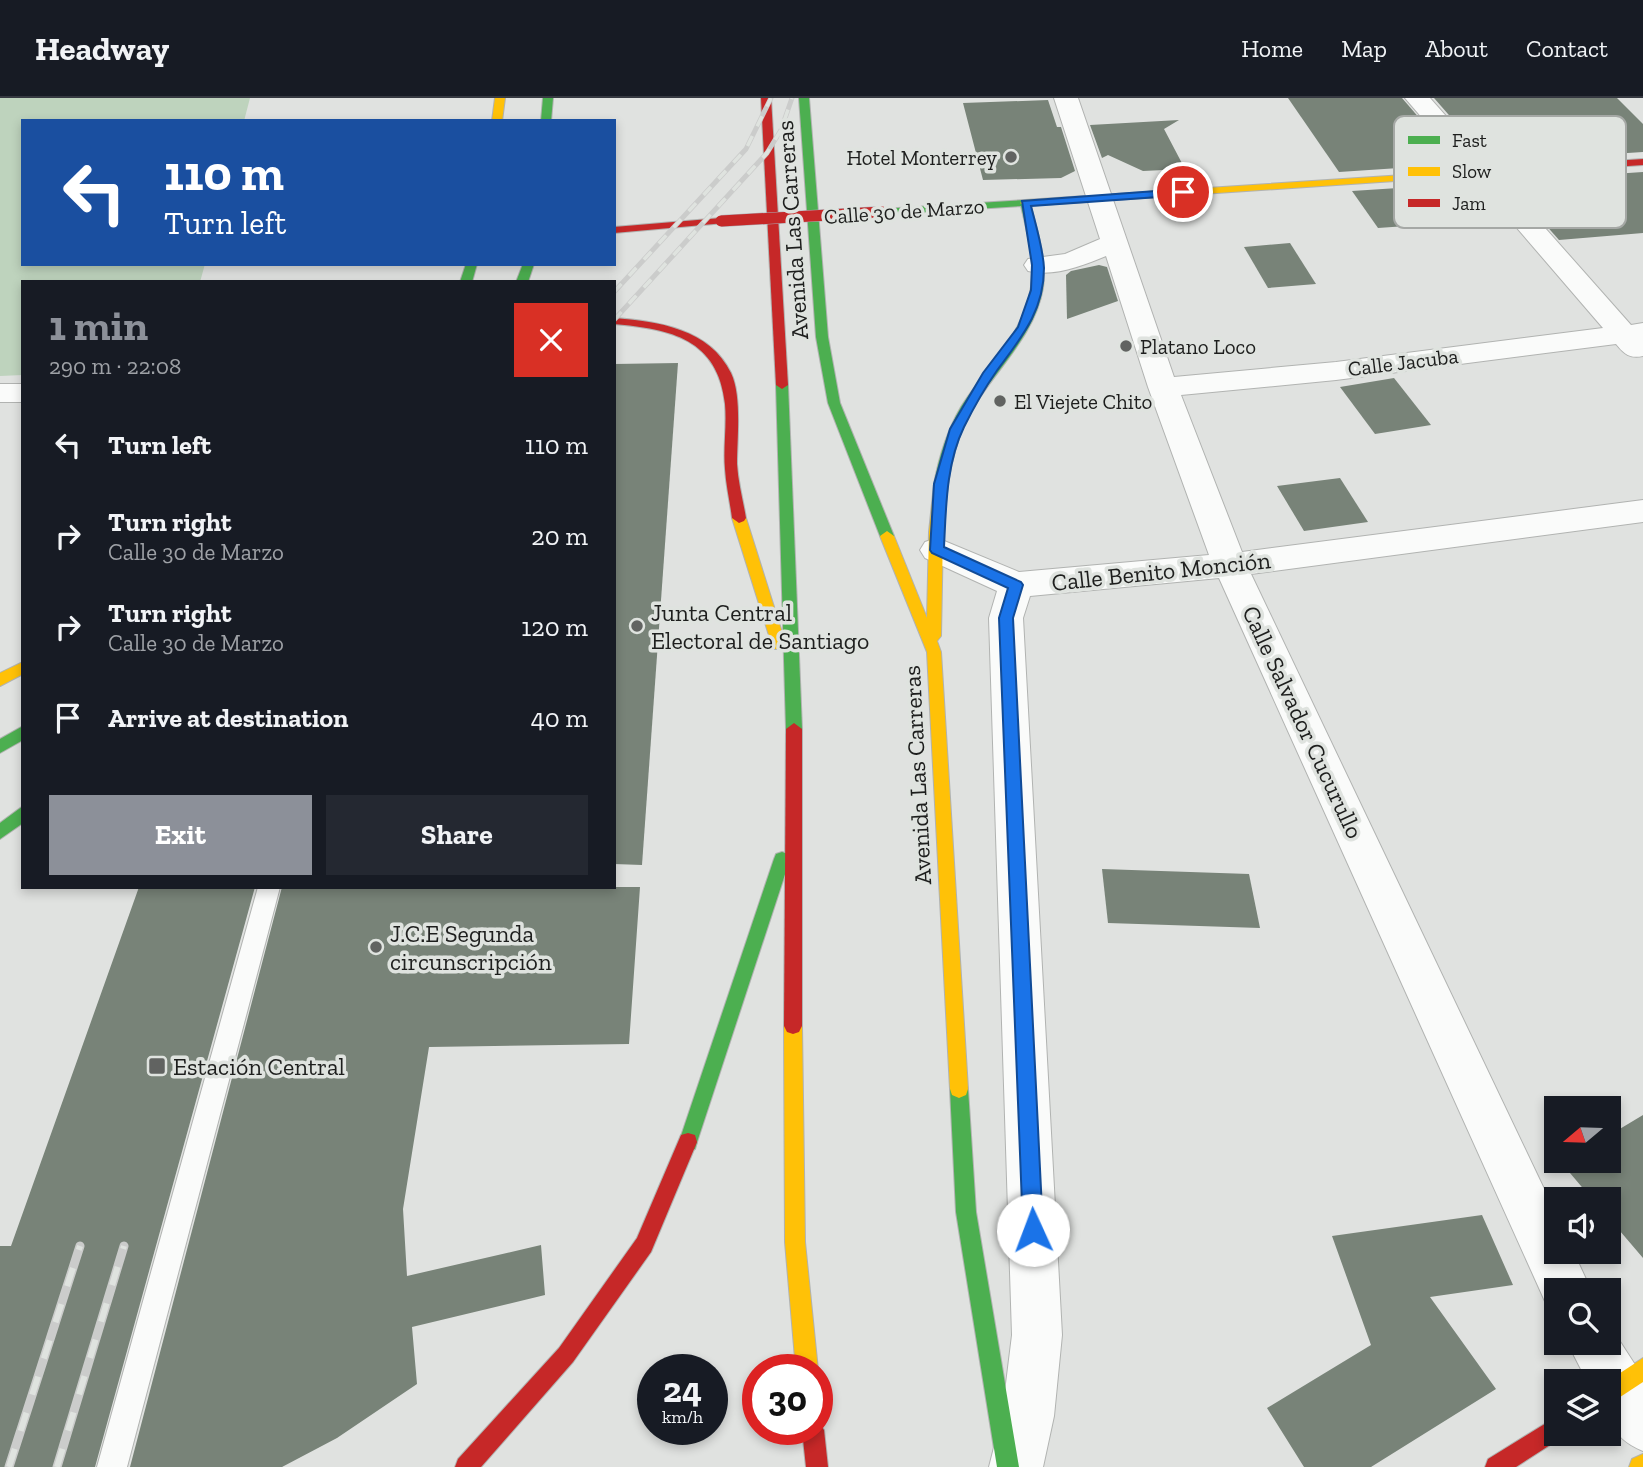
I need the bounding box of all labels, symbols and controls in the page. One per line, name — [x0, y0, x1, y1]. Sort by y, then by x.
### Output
text: Headway — [35, 29, 169, 68]
text: Home — [1241, 34, 1303, 63]
text: Map — [1341, 34, 1387, 63]
text: About — [1425, 34, 1488, 63]
text: Contact — [1526, 34, 1608, 63]
legend — [1394, 116, 1626, 228]
street label: Avenida Las Carreras — [770, 119, 814, 341]
text: Fast — [1452, 129, 1487, 152]
text: 110 m — [164, 144, 284, 203]
place label: Hotel Monterrey — [846, 145, 997, 170]
icon: left — [49, 147, 140, 238]
marker: Hotel Monterrey — [1003, 149, 1019, 165]
text: Slow — [1452, 160, 1492, 183]
pin — [1153, 162, 1213, 222]
icon: arrive — [1164, 173, 1202, 211]
text: Jam — [1452, 192, 1486, 215]
street label: Calle 30 de Marzo — [823, 193, 985, 229]
text: Turn left — [164, 204, 286, 242]
text: 1 min — [49, 300, 148, 351]
button: close — [514, 303, 588, 377]
place label: Platano Loco — [1140, 334, 1256, 359]
marker: Platano Loco — [1118, 338, 1134, 354]
street label: Calle Jacuba — [1346, 343, 1460, 381]
text: 290 m · 22:08 — [49, 352, 181, 380]
place label: El Viejete Chito — [1014, 389, 1152, 415]
marker: El Viejete Chito — [992, 393, 1008, 409]
icon: left — [49, 426, 87, 464]
text: Turn left — [108, 429, 211, 461]
text: 110 m — [525, 429, 588, 461]
text: Turn right — [108, 506, 231, 538]
icon: right — [49, 517, 87, 555]
text: 20 m — [531, 520, 588, 552]
text: Calle 30 de Marzo — [108, 538, 284, 566]
street label: Calle Benito Monción — [1050, 545, 1272, 597]
text: Turn right — [108, 597, 231, 629]
place label: Junta Central Electoral de Santiago — [651, 598, 869, 655]
street label: Calle Salvador Cucurullo — [1236, 601, 1370, 843]
icon: right — [49, 608, 87, 646]
text: 120 m — [521, 611, 588, 643]
marker: Junta Central Electoral de Santiago — [629, 618, 645, 634]
text: Calle 30 de Marzo — [108, 629, 284, 657]
street label: Avenida Las Carreras — [897, 665, 937, 885]
icon: arrive — [49, 699, 87, 737]
text: Arrive at destination — [108, 702, 348, 734]
text: 40 m — [531, 702, 588, 734]
button: Exit — [49, 795, 312, 875]
button: Share — [326, 795, 588, 875]
place label: J.C.E Segunda circunscripción — [390, 919, 552, 976]
marker: J.C.E Segunda circunscripción — [368, 939, 384, 955]
place label: Estación Central — [173, 1052, 345, 1081]
marker: Estación Central — [147, 1056, 167, 1076]
north arrow — [1544, 1096, 1620, 1172]
map controls — [1544, 1096, 1621, 1446]
button: sound — [1544, 1187, 1621, 1264]
position arrow — [996, 1193, 1070, 1267]
button: search — [1544, 1278, 1621, 1355]
speed limit sign: 30 — [742, 1354, 833, 1445]
text: 24 — [663, 1369, 702, 1411]
button: layers — [1544, 1369, 1621, 1446]
text: km/h — [662, 1406, 703, 1428]

